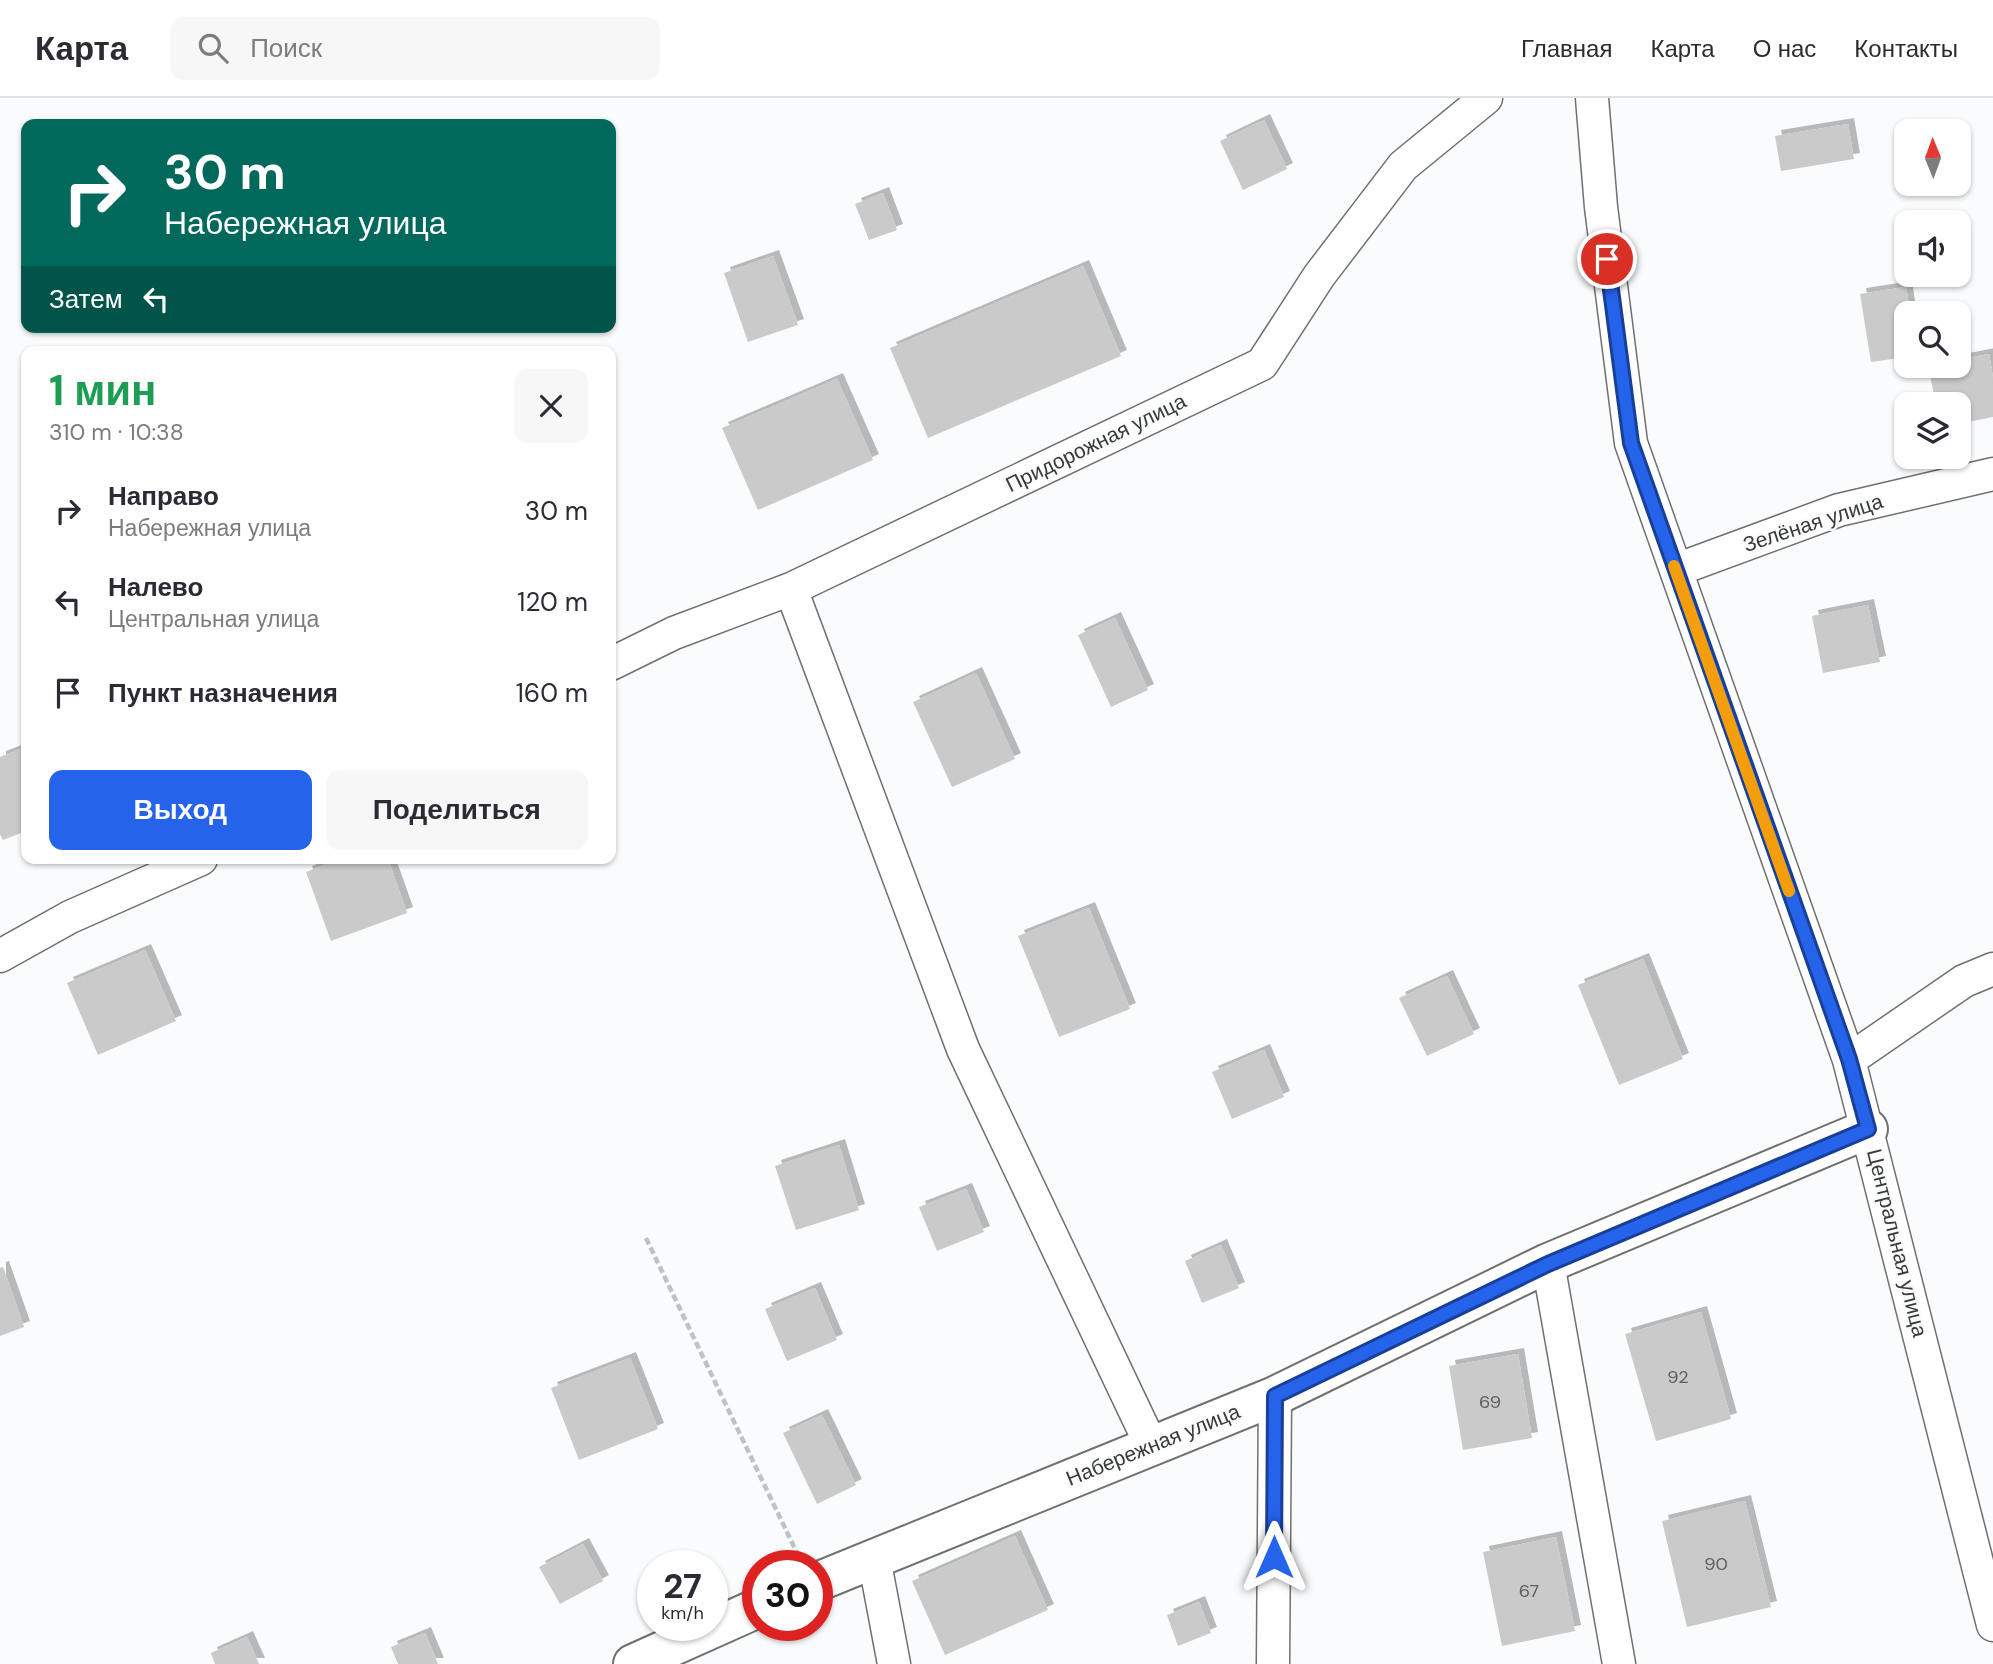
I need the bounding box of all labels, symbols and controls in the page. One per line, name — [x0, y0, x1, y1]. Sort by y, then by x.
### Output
search box — [170, 17, 660, 80]
text: Карта — [35, 27, 128, 70]
icon: search — [194, 29, 232, 67]
text: Поиск — [250, 31, 322, 65]
text: Главная — [1521, 33, 1612, 64]
text: Карта — [1650, 33, 1715, 64]
text: О нас — [1753, 33, 1816, 64]
text: Контакты — [1854, 33, 1958, 64]
north arrow — [1894, 119, 1970, 196]
map controls — [1894, 119, 1971, 469]
text: 30 m — [164, 140, 286, 204]
icon: right — [49, 147, 140, 238]
text: Набережная улица — [164, 202, 447, 244]
button: sound — [1894, 210, 1971, 287]
pin — [1577, 229, 1637, 289]
icon: arrive — [1588, 240, 1626, 278]
icon: left — [137, 280, 175, 318]
text: Затем — [49, 282, 123, 316]
button: search — [1894, 301, 1971, 378]
text: 1 мин — [49, 363, 156, 418]
button: close — [514, 369, 588, 443]
street label: Придорожная улица — [1001, 387, 1191, 499]
button: layers — [1894, 392, 1971, 469]
text: 310 m · 10:38 — [49, 417, 184, 447]
text: Направо — [108, 479, 219, 513]
street label: Зелёная улица — [1739, 487, 1887, 559]
icon: right — [49, 492, 87, 530]
text: 30 m — [525, 494, 588, 528]
text: Набережная улица — [108, 513, 311, 543]
text: Налево — [108, 570, 203, 604]
icon: left — [49, 583, 87, 621]
text: 120 m — [517, 585, 588, 619]
text: Центральная улица — [108, 604, 319, 634]
icon: arrive — [49, 674, 87, 712]
text: Пункт назначения — [108, 676, 338, 710]
text: 160 m — [516, 676, 588, 710]
button: Выход — [49, 770, 312, 850]
button: Поделиться — [326, 770, 588, 850]
street label: Центральная улица — [1860, 1146, 1934, 1340]
house number: 92 — [1667, 1365, 1689, 1389]
house number: 69 — [1479, 1390, 1501, 1414]
street label: Набережная улица — [1062, 1397, 1245, 1493]
position arrow — [1237, 1520, 1311, 1594]
speed limit sign: 30 — [742, 1550, 833, 1641]
house number: 90 — [1704, 1552, 1728, 1576]
text: 27 — [663, 1563, 702, 1609]
house number: 67 — [1519, 1579, 1539, 1603]
text: km/h — [661, 1601, 704, 1625]

